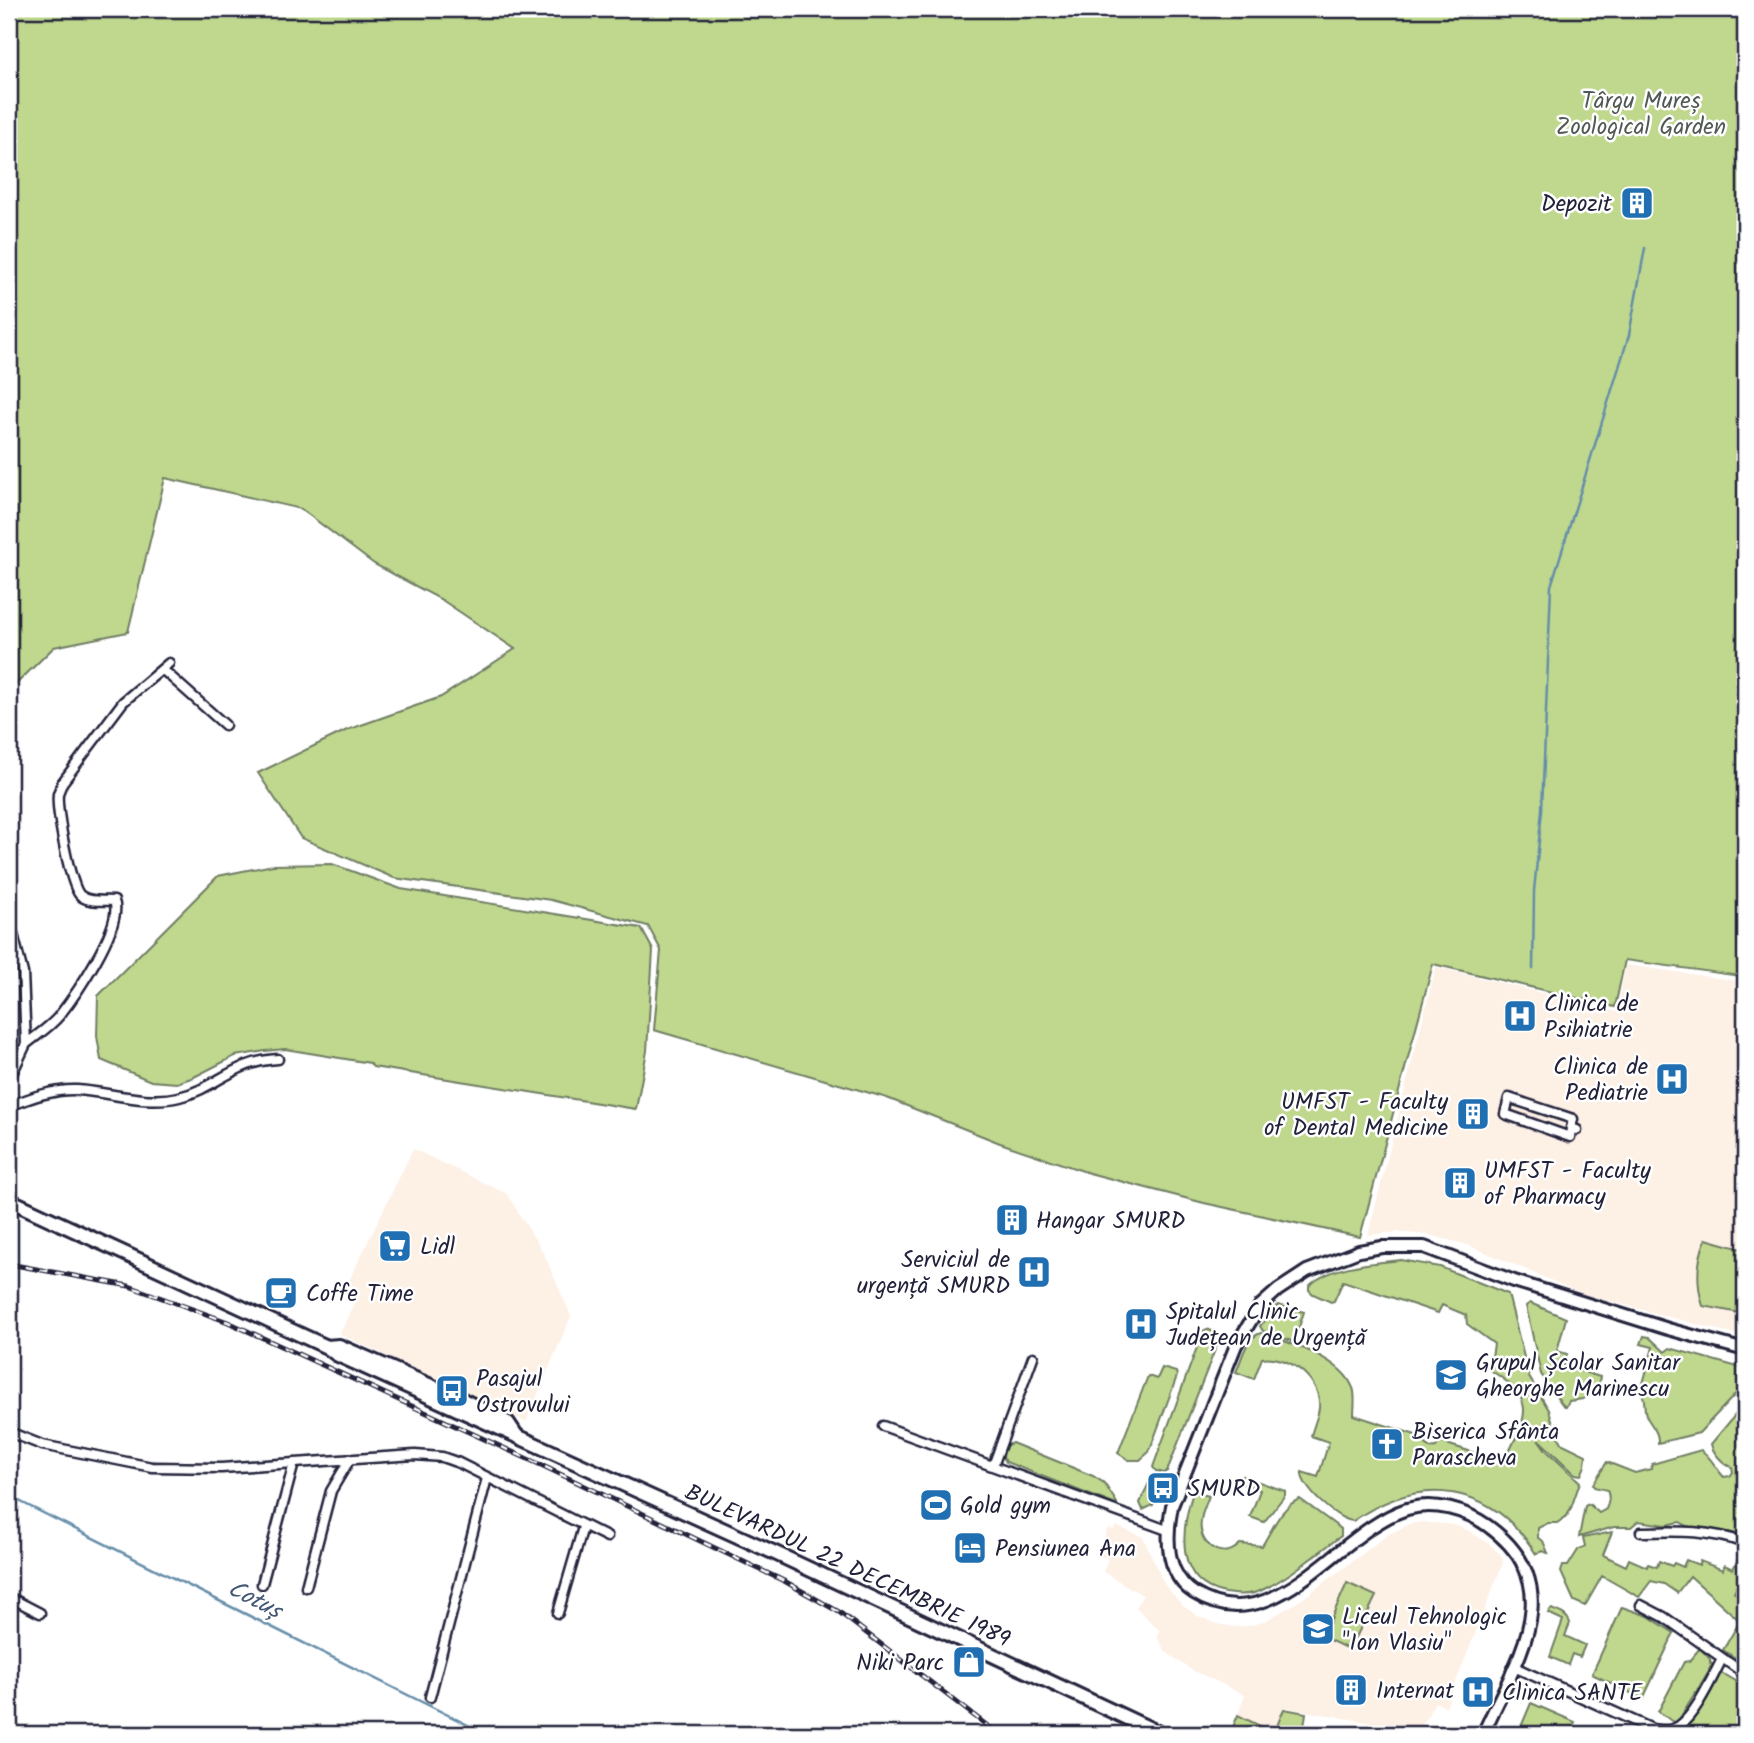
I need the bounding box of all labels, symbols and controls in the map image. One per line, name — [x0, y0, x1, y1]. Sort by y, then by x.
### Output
park label: Târgu Mureș Zoological Garden — [1556, 84, 1726, 146]
building icon: Depozit — [1618, 184, 1656, 222]
place label: Depozit — [1541, 187, 1613, 223]
place label: Clinica de Psihiatrie — [1544, 987, 1639, 1049]
hospital icon: Clinica de Psihiatrie — [1501, 997, 1539, 1035]
place label: Clinica de Pediatrie — [1553, 1050, 1648, 1112]
hospital icon: Clinica de Pediatrie — [1653, 1060, 1691, 1098]
place label: UMFST - Faculty of Dental Medicine — [1264, 1085, 1448, 1147]
building icon: UMFST - Faculty of Dental Medicine — [1454, 1095, 1492, 1133]
place label: UMFST - Faculty of Pharmacy — [1484, 1154, 1651, 1216]
building icon: UMFST - Faculty of Pharmacy — [1441, 1164, 1479, 1202]
building icon: Hangar SMURD — [993, 1201, 1031, 1239]
place label: Hangar SMURD — [1036, 1204, 1186, 1240]
supermarket icon: Lidl — [376, 1227, 414, 1265]
place label: Lidl — [420, 1230, 456, 1266]
place label: Serviciul de urgență SMURD — [857, 1243, 1010, 1305]
hospital icon: Serviciul de urgență SMURD — [1015, 1253, 1053, 1291]
cafe icon: Coffe Time — [262, 1274, 300, 1312]
place label: Coffe Time — [306, 1277, 414, 1313]
place label: Spitalul Clinic Județean de Urgență — [1166, 1295, 1368, 1357]
hospital icon: Spitalul Clinic Județean de Urgență — [1122, 1305, 1160, 1343]
place label: Grupul Școlar Sanitar Gheorghe Marinescu — [1476, 1346, 1681, 1408]
school or university icon: Grupul Școlar Sanitar Gheorghe Marinescu — [1432, 1356, 1470, 1394]
place label: Pasajul Ostrovului — [476, 1362, 571, 1424]
bus stop icon: Pasajul Ostrovului — [433, 1372, 471, 1410]
place label: Biserica Sfânta Parascheva — [1412, 1415, 1559, 1477]
church icon: Biserica Sfânta Parascheva — [1368, 1425, 1406, 1463]
bus stop icon: SMURD — [1144, 1469, 1182, 1507]
place label: SMURD — [1188, 1472, 1261, 1508]
street label: BULEVARDUL 22 DECEMBRIE 1989 — [678, 1475, 1016, 1658]
sports icon: Gold gym — [917, 1486, 955, 1524]
place label: Gold gym — [960, 1489, 1051, 1525]
hotel icon: Pensiunea Ana — [951, 1529, 989, 1567]
place label: Pensiunea Ana — [995, 1532, 1136, 1568]
water label: Cotuș — [220, 1570, 291, 1632]
place label: Liceul Tehnologic "Ion Vlasiu" — [1342, 1600, 1507, 1662]
school or university icon: Liceul Tehnologic "Ion Vlasiu" — [1299, 1610, 1337, 1648]
shop icon: Niki Parc — [950, 1643, 988, 1681]
place label: Niki Parc — [856, 1646, 944, 1682]
building icon: Internat — [1332, 1671, 1370, 1709]
hospital icon: Clinica SANTE — [1459, 1673, 1497, 1711]
place label: Internat — [1376, 1674, 1455, 1710]
place label: Clinica SANTE — [1502, 1676, 1643, 1712]

